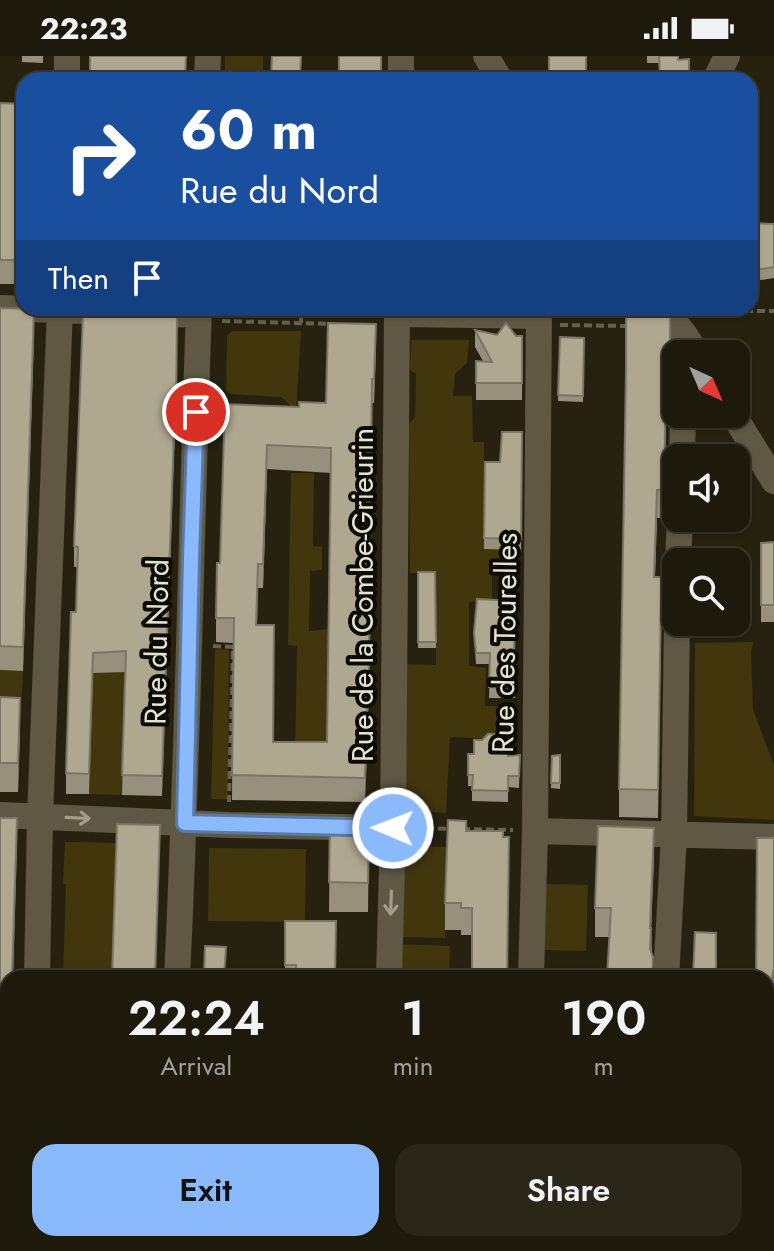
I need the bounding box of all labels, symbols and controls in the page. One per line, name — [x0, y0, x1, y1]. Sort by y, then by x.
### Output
text: 22:23 — [40, 7, 127, 50]
text: 60 m — [180, 89, 317, 170]
icon: right — [48, 104, 152, 208]
text: Rue du Nord — [180, 164, 379, 216]
icon: arrive — [125, 256, 169, 300]
text: Then — [48, 257, 109, 300]
north arrow — [662, 340, 750, 428]
map controls — [662, 340, 750, 636]
pin — [162, 378, 230, 446]
icon: arrive — [174, 390, 218, 434]
street label: Rue de la Combe-Grieurin — [341, 428, 384, 762]
button: sound — [662, 444, 750, 532]
street label: Rue des Tourelles — [481, 532, 528, 754]
button: search — [662, 548, 750, 636]
street label: Rue du Nord — [134, 559, 179, 725]
position arrow — [351, 786, 435, 870]
one-way arrow — [64, 811, 91, 826]
one-way arrow — [383, 889, 398, 916]
text: 22:24 — [128, 984, 265, 1053]
text: 1 — [401, 984, 425, 1053]
text: 190 — [561, 984, 646, 1053]
text: Arrival — [161, 1047, 232, 1085]
text: min — [393, 1047, 434, 1085]
text: m — [594, 1047, 614, 1085]
button: Exit — [32, 1144, 379, 1236]
button: Share — [395, 1144, 742, 1236]

